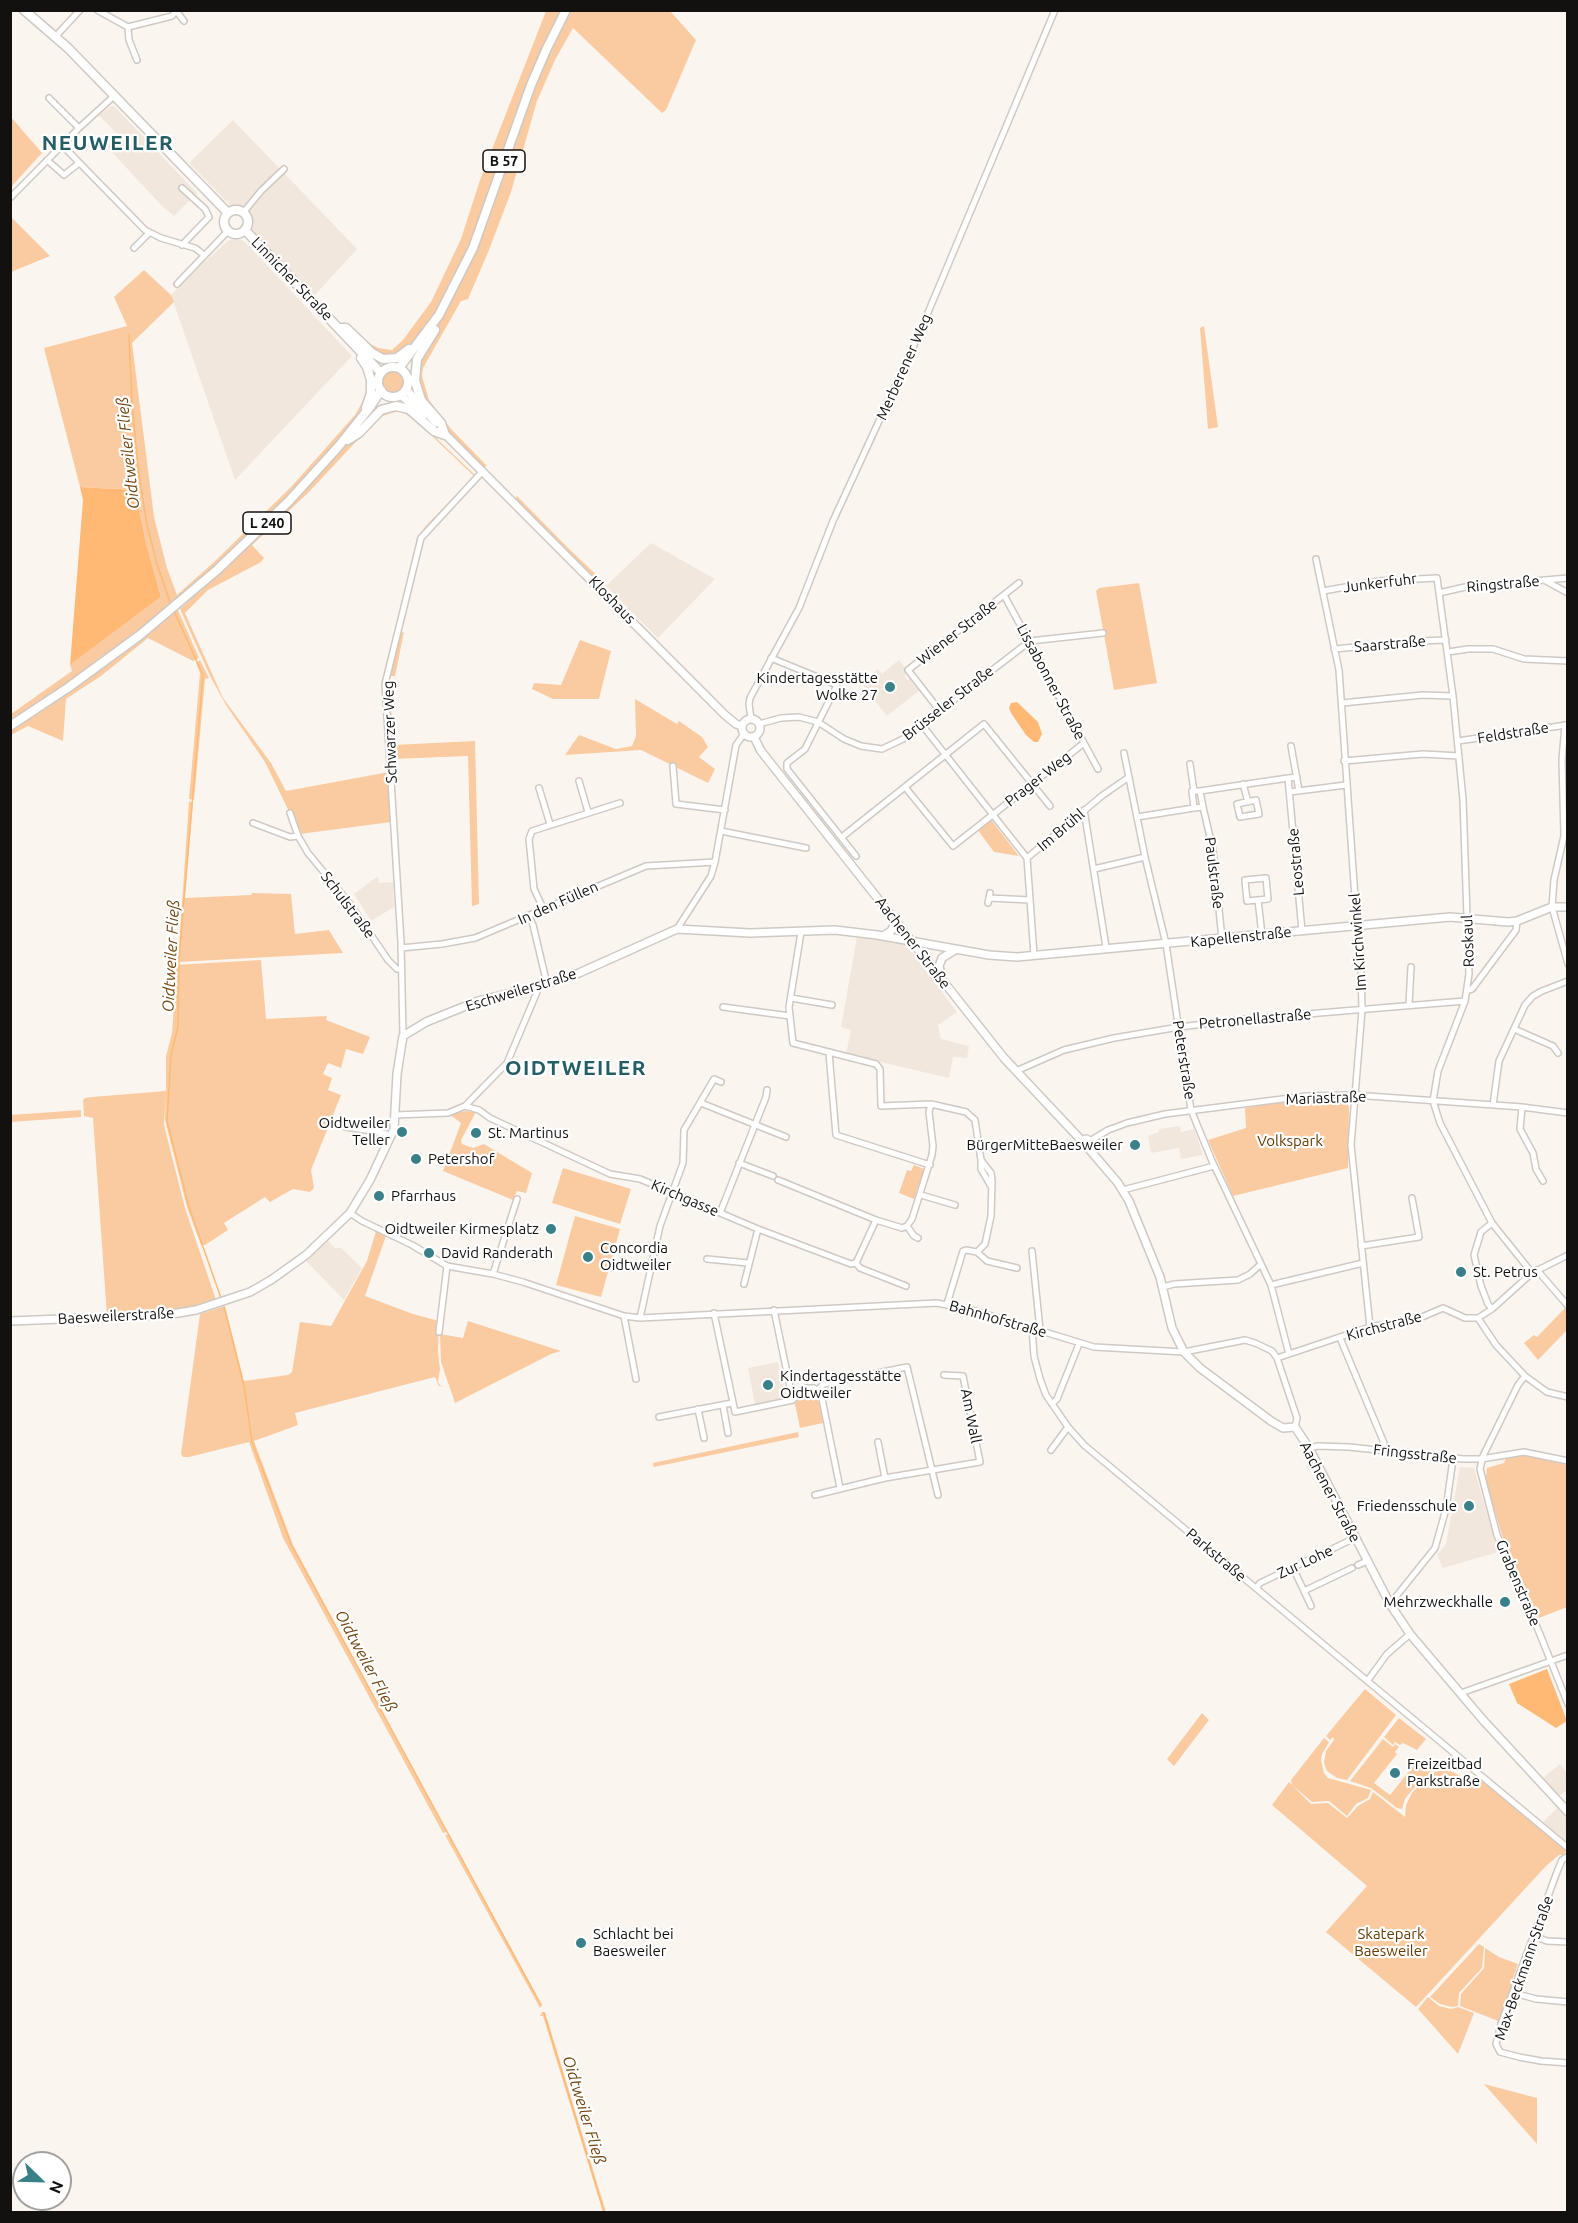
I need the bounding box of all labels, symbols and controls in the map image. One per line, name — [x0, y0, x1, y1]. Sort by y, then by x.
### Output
district label: NEUWEILER — [42, 130, 174, 156]
road number: B 57 — [483, 150, 525, 172]
street label: Linnicher Straße — [248, 233, 336, 325]
street label: Merberener Weg — [872, 311, 936, 423]
water label: Oidtweiler Fließ — [113, 396, 143, 510]
road number: L 240 — [243, 512, 291, 534]
street label: Junkerfuhr — [1342, 570, 1418, 596]
street label: Kloshaus — [585, 572, 639, 628]
street label: Ringstraße — [1466, 572, 1540, 596]
street label: Wiener Straße — [913, 595, 1001, 669]
street label: Lissabonner Straße — [1013, 621, 1089, 743]
street label: Saarstraße — [1353, 632, 1427, 656]
street label: Brüsseler Straße — [899, 662, 997, 744]
place label: Kindertagesstätte Wolke 27 — [757, 669, 878, 704]
street label: Schwarzer Weg — [379, 680, 401, 784]
marker: Kindertagesstätte Wolke 27 — [883, 680, 897, 694]
street label: Feldstraße — [1476, 718, 1550, 748]
street label: Prager Weg — [1001, 748, 1075, 810]
street label: Im Brühl — [1034, 805, 1088, 855]
street label: Leostraße — [1284, 827, 1308, 897]
street label: Paulstraße — [1201, 836, 1227, 910]
street label: Schulstraße — [317, 868, 379, 942]
street label: In den Füllen — [515, 877, 601, 929]
street label: Aachener Straße — [872, 893, 954, 993]
street label: Im Kirchwinkel — [1346, 893, 1370, 991]
water label: Oidtweiler Fließ — [158, 899, 184, 1013]
street label: Roskaul — [1458, 915, 1478, 967]
street label: Kapellenstraße — [1189, 923, 1293, 951]
street label: Eschweilerstraße — [463, 965, 579, 1015]
street label: Petronellastraße — [1198, 1005, 1312, 1033]
street label: Peterstraße — [1169, 1019, 1199, 1101]
district label: OIDTWEILER — [505, 1055, 647, 1081]
street label: Mariastraße — [1285, 1088, 1367, 1108]
place label: Oidtweiler Teller — [319, 1114, 390, 1149]
place label: St. Martinus — [488, 1124, 569, 1142]
marker: Oidtweiler Teller — [395, 1125, 409, 1139]
marker: St. Martinus — [469, 1126, 483, 1140]
park label: Volkspark — [1257, 1132, 1323, 1150]
place label: BürgerMitteBaesweiler — [966, 1136, 1123, 1154]
marker: BürgerMitteBaesweiler — [1128, 1138, 1142, 1152]
place label: Petershof — [428, 1150, 494, 1168]
marker: Petershof — [409, 1152, 423, 1166]
street label: Kirchgasse — [648, 1176, 722, 1220]
place label: Pfarrhaus — [391, 1187, 456, 1205]
marker: Pfarrhaus — [372, 1189, 386, 1203]
place label: Oidtweiler Kirmesplatz — [384, 1220, 539, 1238]
marker: Oidtweiler Kirmesplatz — [544, 1222, 558, 1236]
place label: Concordia Oidtweiler — [600, 1239, 671, 1274]
place label: David Randerath — [441, 1244, 553, 1262]
marker: David Randerath — [422, 1246, 436, 1260]
marker: Concordia Oidtweiler — [581, 1250, 595, 1264]
place label: St. Petrus — [1473, 1263, 1538, 1281]
marker: St. Petrus — [1454, 1265, 1468, 1279]
street label: Bahnhofstraße — [947, 1296, 1049, 1342]
street label: Baesweilerstraße — [57, 1304, 175, 1328]
street label: Kirchstraße — [1344, 1307, 1424, 1345]
place label: Kindertagesstätte Oidtweiler — [780, 1367, 901, 1402]
marker: Kindertagesstätte Oidtweiler — [761, 1378, 775, 1392]
street label: Am Wall — [957, 1387, 985, 1445]
street label: Aachener Straße — [1296, 1438, 1364, 1546]
street label: Fringsstraße — [1372, 1441, 1458, 1467]
place label: Friedensschule — [1357, 1497, 1457, 1515]
marker: Friedensschule — [1462, 1499, 1476, 1513]
street label: Parkstraße — [1182, 1525, 1250, 1585]
street label: Grabenstraße — [1492, 1537, 1544, 1629]
street label: Zur Lohe — [1274, 1541, 1336, 1583]
place label: Mehrzweckhalle — [1384, 1593, 1493, 1611]
marker: Mehrzweckhalle — [1498, 1595, 1512, 1609]
water label: Oidtweiler Fließ — [331, 1607, 401, 1715]
place label: Freizeitbad Parkstraße — [1407, 1755, 1482, 1790]
marker: Freizeitbad Parkstraße — [1388, 1766, 1402, 1780]
street label: Max-Beckmann-Straße — [1491, 1893, 1557, 2043]
place label: Schlacht bei Baesweiler — [593, 1925, 674, 1960]
park label: Skatepark Baesweiler — [1354, 1925, 1428, 1960]
marker: Schlacht bei Baesweiler — [574, 1936, 588, 1950]
water label: Oidtweiler Fließ — [558, 2053, 610, 2167]
north arrow — [12, 2151, 72, 2211]
text: N — [46, 2178, 67, 2196]

